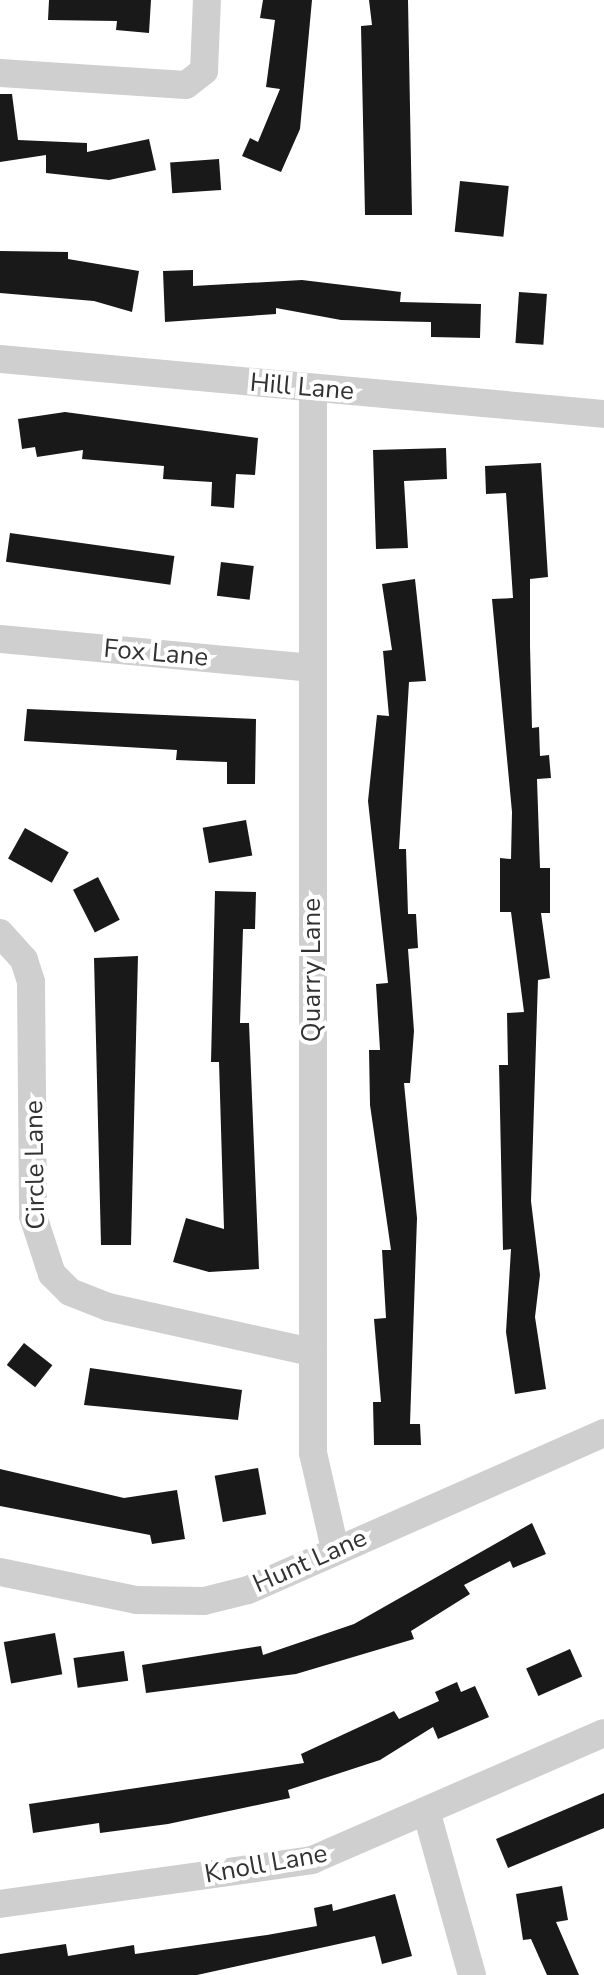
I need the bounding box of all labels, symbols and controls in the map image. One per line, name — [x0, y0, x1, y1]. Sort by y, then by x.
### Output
street label: Hill Lane — [249, 367, 355, 407]
street label: Fox Lane — [102, 633, 210, 673]
street label: Quarry Lane — [296, 898, 328, 1042]
street label: Circle Lane — [18, 1100, 52, 1230]
street label: Hunt Lane — [248, 1522, 372, 1600]
street label: Knoll Lane — [202, 1838, 330, 1890]

